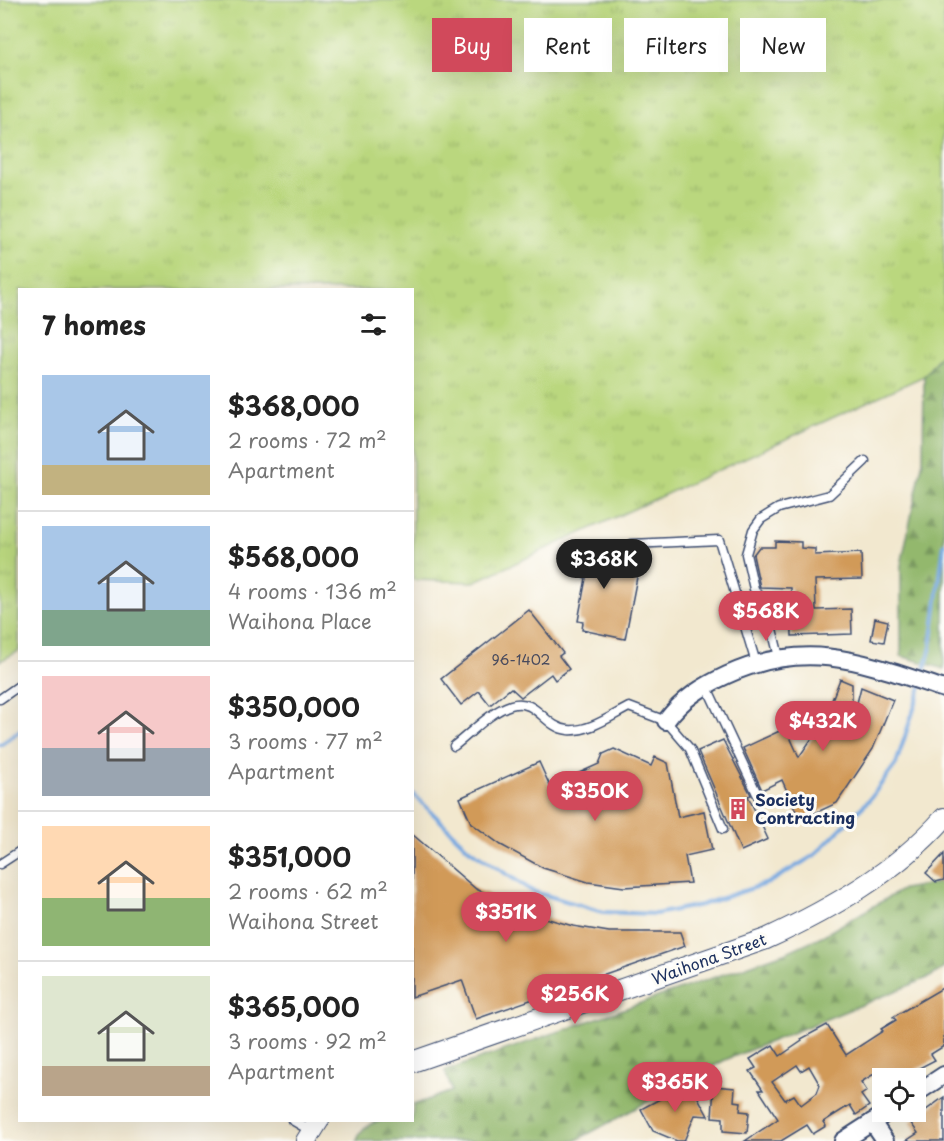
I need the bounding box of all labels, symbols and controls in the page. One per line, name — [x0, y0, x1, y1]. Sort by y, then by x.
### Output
chip: Buy — [432, 18, 512, 72]
chip: Rent — [524, 18, 612, 72]
chip: Filters — [624, 18, 728, 72]
chip: New — [740, 18, 826, 72]
text: 7 homes — [42, 305, 146, 344]
icon: filters — [357, 308, 390, 341]
text: $368,000 — [228, 386, 360, 425]
icon: home — [90, 399, 162, 471]
text: 2 rooms · 72 m² — [228, 425, 387, 455]
text: Apartment — [228, 455, 335, 485]
text: $568,000 — [228, 537, 359, 576]
pin: $368K — [562, 539, 646, 590]
text: $368K — [570, 543, 638, 573]
icon: home — [90, 550, 162, 622]
text: 4 rooms · 136 m² — [228, 576, 397, 606]
pin: $568K — [724, 591, 808, 642]
text: $568K — [733, 595, 799, 625]
text: Waihona Place — [228, 606, 372, 636]
house number: 96-1402 — [492, 649, 551, 670]
text: $350,000 — [228, 687, 360, 726]
icon: home — [90, 700, 162, 772]
pin: $432K — [781, 701, 865, 752]
text: $432K — [789, 705, 857, 735]
text: 3 rooms · 77 m² — [228, 726, 383, 756]
text: Apartment — [228, 756, 335, 786]
pin: $350K — [553, 771, 637, 822]
text: $350K — [561, 775, 629, 805]
place label: Society Contracting — [755, 787, 855, 829]
building icon: Society Contracting — [726, 797, 750, 821]
text: $351,000 — [228, 837, 351, 876]
icon: home — [90, 850, 162, 922]
text: 2 rooms · 62 m² — [228, 876, 388, 906]
pin: $351K — [464, 892, 548, 943]
text: $351K — [475, 896, 537, 926]
text: Waihona Street — [228, 906, 378, 936]
street label: Waihona Street — [648, 926, 770, 990]
pin: $256K — [533, 974, 617, 1025]
text: $256K — [541, 978, 609, 1008]
text: $365,000 — [228, 987, 360, 1026]
icon: home — [90, 1000, 162, 1072]
text: 3 rooms · 92 m² — [228, 1026, 387, 1056]
text: Apartment — [228, 1056, 335, 1086]
pin: $365K — [633, 1062, 717, 1113]
text: $365K — [641, 1066, 709, 1096]
map controls — [872, 1068, 926, 1122]
button: locate — [872, 1068, 926, 1122]

